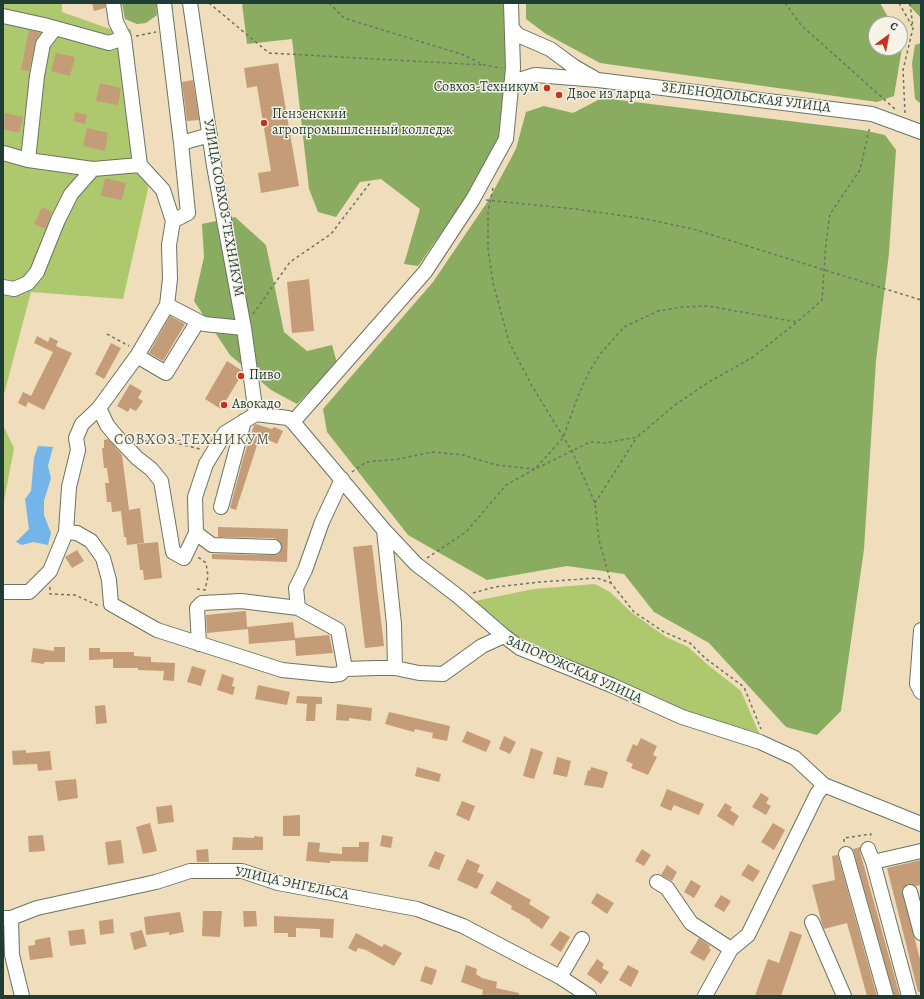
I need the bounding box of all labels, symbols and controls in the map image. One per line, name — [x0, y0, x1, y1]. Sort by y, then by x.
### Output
north arrow — [868, 16, 908, 56]
text: С — [887, 18, 901, 34]
street label: ЗЕЛЕНОДОЛЬСКАЯ УЛИЦА — [660, 79, 832, 117]
place label: Совхоз-Техникум — [434, 80, 539, 96]
marker: Совхоз-Техникум — [542, 83, 552, 93]
place label: Двое из ларца — [567, 87, 651, 103]
marker: Двое из ларца — [554, 90, 564, 100]
place label: Пензенский агропромышленный колледж — [272, 107, 453, 140]
street label: УЛИЦА СОВХОЗ-ТЕХНИКУМ — [199, 118, 247, 298]
marker: Пензенский агропромышленный колледж — [259, 118, 269, 128]
place label: Пиво — [249, 368, 281, 384]
marker: Пиво — [236, 371, 246, 381]
place label: Авокадо — [232, 397, 281, 413]
marker: Авокадо — [219, 400, 229, 410]
district label: СОВХОЗ-ТЕХНИКУМ — [114, 431, 270, 449]
street label: ЗАПОРОЖСКАЯ УЛИЦА — [503, 632, 645, 708]
street label: УЛИЦА ЭНГЕЛЬСА — [233, 864, 351, 904]

